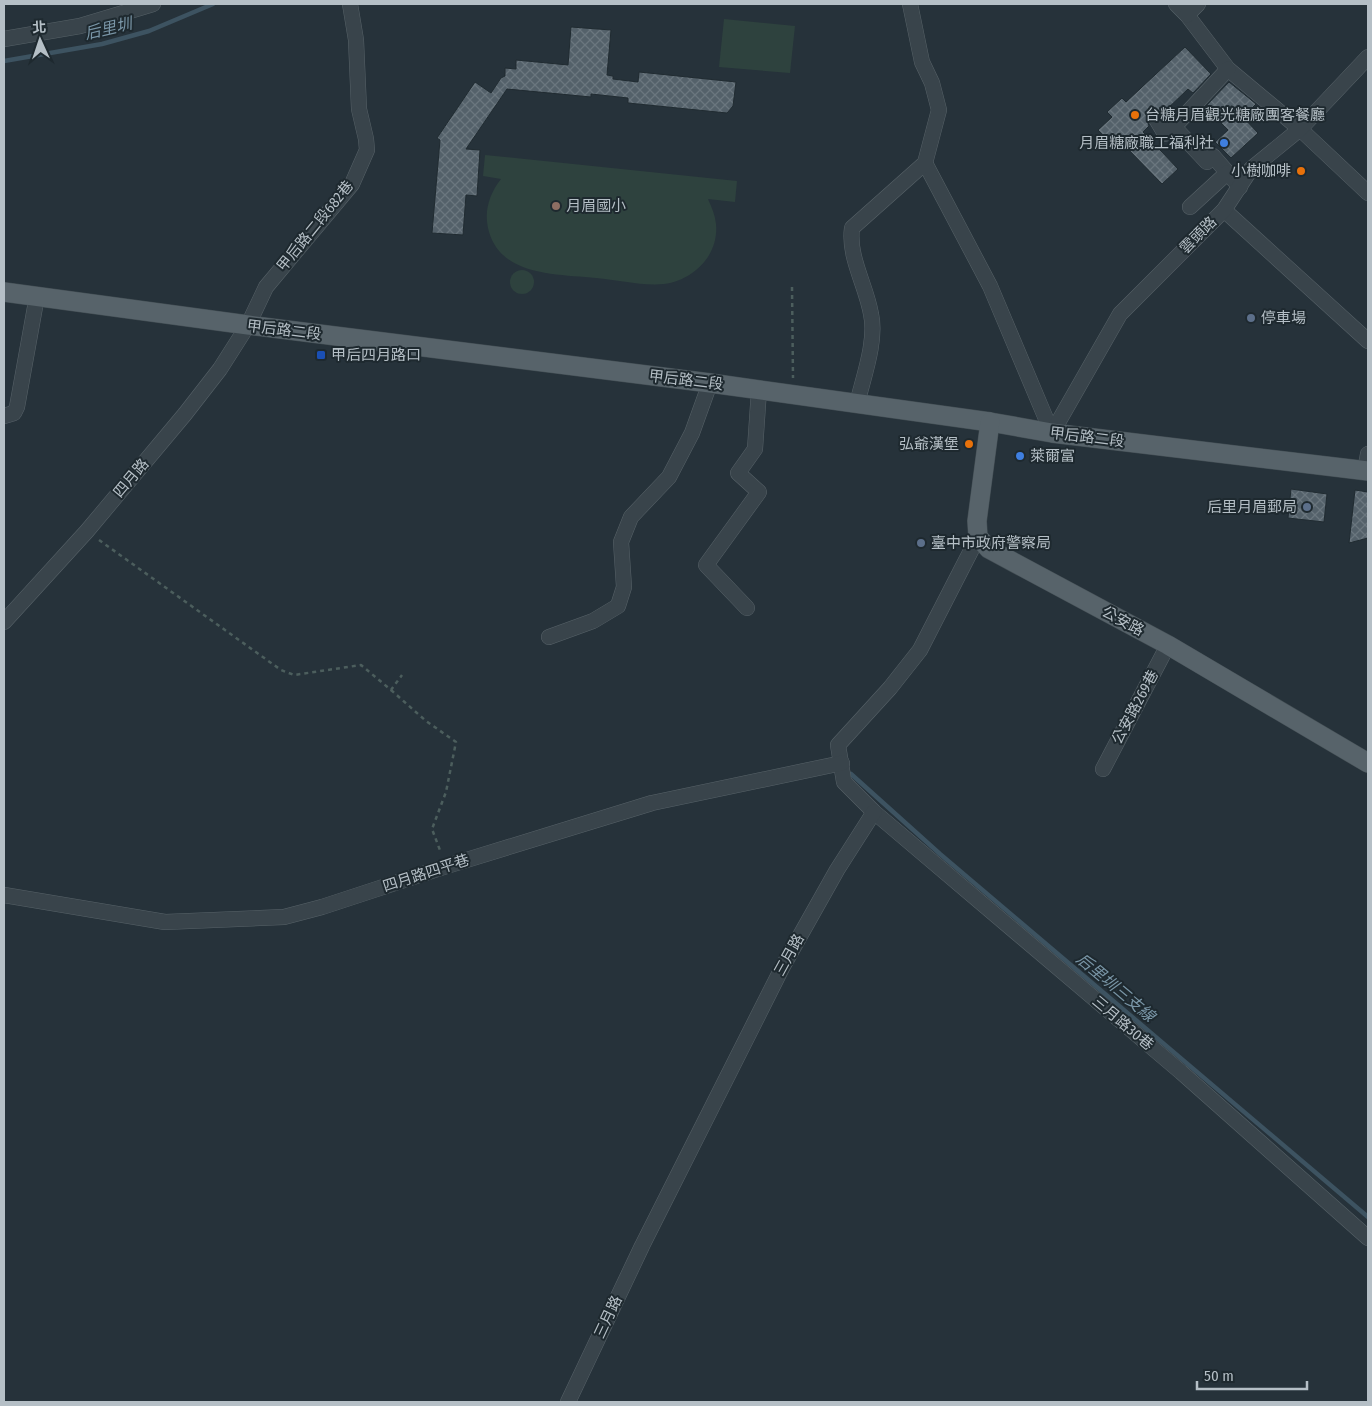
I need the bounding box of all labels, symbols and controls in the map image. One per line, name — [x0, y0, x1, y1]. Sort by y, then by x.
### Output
water label: 后里圳 — [83, 13, 136, 43]
north arrow — [15, 15, 65, 65]
text: 北 — [32, 19, 47, 36]
place label: 台糖月眉觀光糖廠團客餐廳 — [1145, 106, 1325, 124]
marker: 台糖月眉觀光糖廠團客餐廳 — [1129, 109, 1141, 121]
place label: 月眉糖廠職工福利社 — [1079, 134, 1214, 152]
marker: 月眉糖廠職工福利社 — [1218, 137, 1230, 149]
place label: 小樹咖啡 — [1231, 162, 1291, 180]
marker: 小樹咖啡 — [1295, 165, 1307, 177]
street label: 甲后路二段682巷 — [273, 177, 357, 275]
place label: 月眉國小 — [566, 197, 626, 215]
marker: 月眉國小 — [550, 200, 562, 212]
street label: 雲頭路 — [1176, 213, 1220, 257]
place label: 停車場 — [1261, 309, 1306, 327]
marker: 停車場 — [1245, 312, 1257, 324]
street label: 甲后路二段 — [246, 316, 322, 344]
place label: 甲后四月路口 — [331, 346, 421, 364]
marker: 甲后四月路口 — [315, 349, 327, 361]
street label: 甲后路二段 — [648, 366, 724, 394]
street label: 甲后路二段 — [1049, 423, 1125, 451]
place label: 弘爺漢堡 — [899, 435, 959, 453]
marker: 弘爺漢堡 — [963, 438, 975, 450]
place label: 萊爾富 — [1030, 447, 1075, 465]
marker: 萊爾富 — [1014, 450, 1026, 462]
street label: 四月路 — [110, 455, 152, 501]
place label: 后里月眉郵局 — [1207, 498, 1297, 516]
marker: 后里月眉郵局 — [1301, 501, 1313, 513]
place label: 臺中市政府警察局 — [931, 534, 1051, 552]
marker: 臺中市政府警察局 — [915, 537, 927, 549]
street label: 公安路 — [1099, 602, 1147, 640]
street label: 公安路269巷 — [1108, 667, 1162, 747]
street label: 四月路四平巷 — [380, 851, 472, 895]
street label: 三月路 — [770, 931, 808, 979]
water label: 后里圳三支線 — [1073, 949, 1160, 1027]
street label: 三月路30巷 — [1089, 992, 1157, 1054]
street label: 三月路 — [590, 1293, 626, 1341]
scale bar — [1197, 1358, 1307, 1390]
text: 50 m — [1204, 1367, 1234, 1385]

